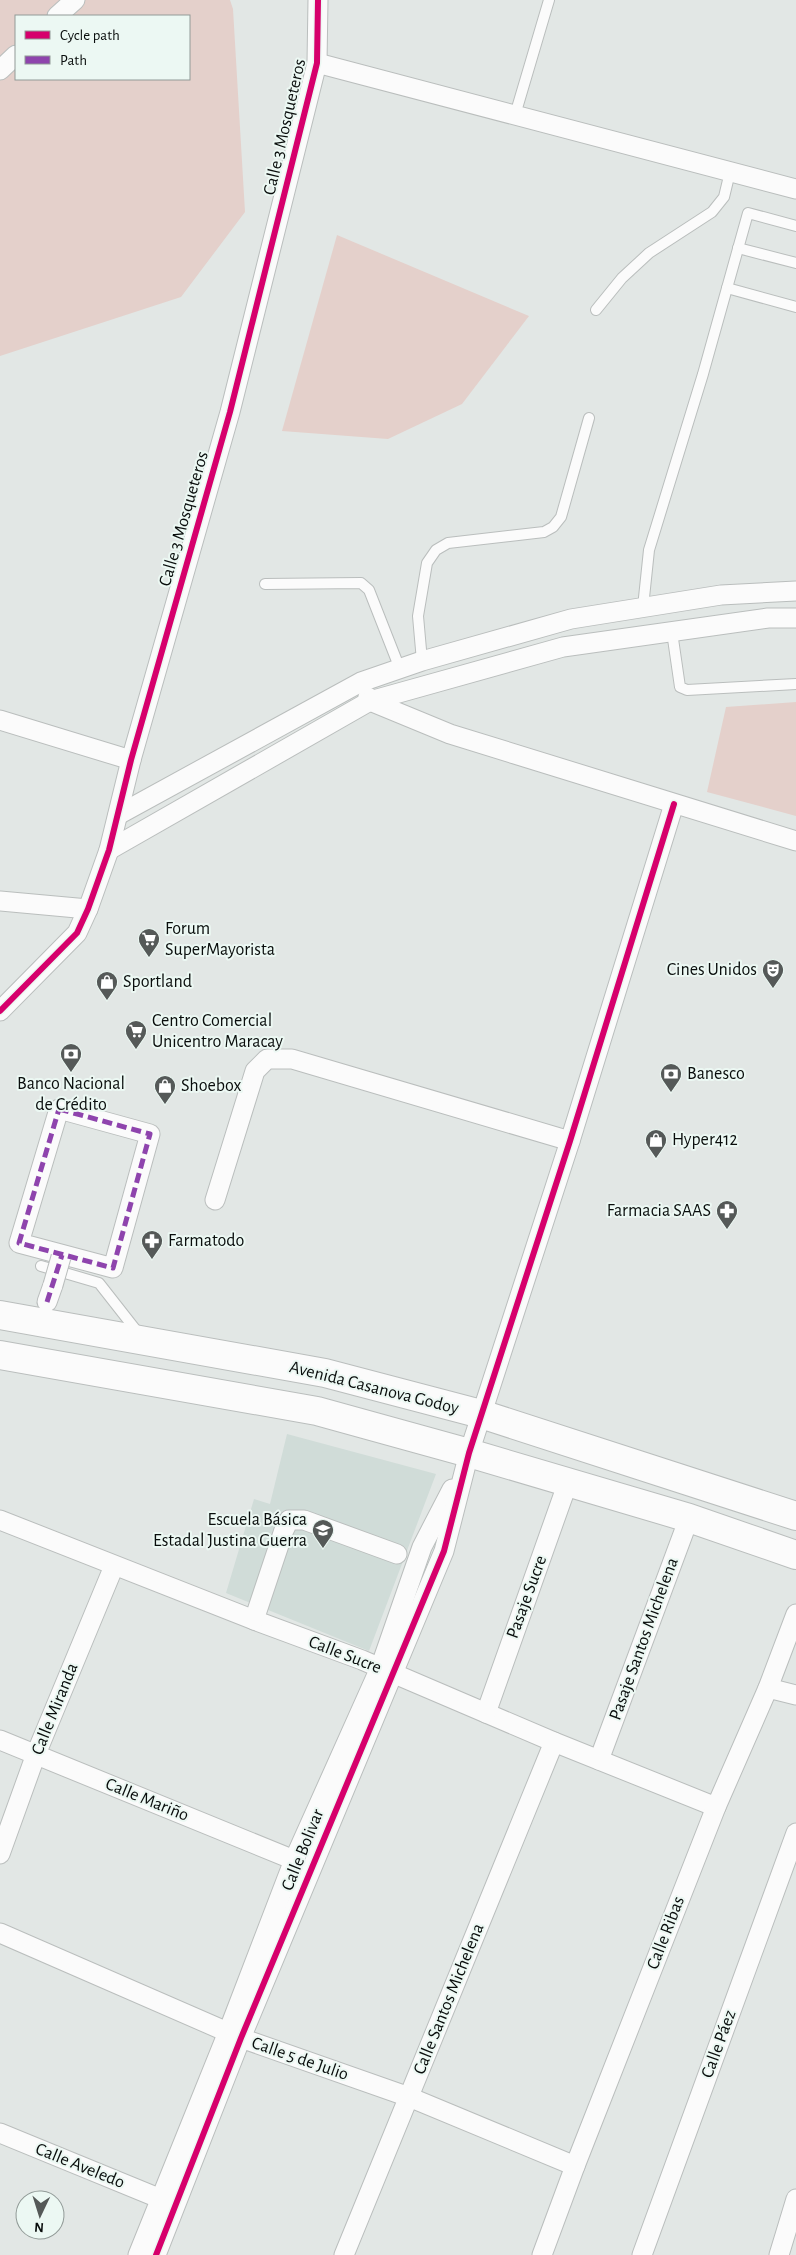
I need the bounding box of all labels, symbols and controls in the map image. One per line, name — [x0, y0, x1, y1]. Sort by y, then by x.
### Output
legend — [15, 15, 190, 80]
text: Cycle path — [60, 28, 120, 43]
text: Path — [60, 53, 87, 68]
street label: Calle 3 Mosqueteros — [261, 57, 309, 197]
street label: Calle 3 Mosqueteros — [156, 450, 212, 588]
place label: Forum SuperMayorista — [165, 920, 275, 959]
supermarket icon: Forum SuperMayorista — [137, 927, 161, 958]
theatre icon: Cines Unidos — [761, 958, 785, 989]
place label: Cines Unidos — [667, 961, 757, 979]
shop icon: Sportland — [95, 970, 119, 1001]
place label: Sportland — [123, 973, 192, 991]
place label: Centro Comercial Unicentro Maracay — [152, 1012, 283, 1051]
supermarket icon: Centro Comercial Unicentro Maracay — [124, 1019, 148, 1050]
bank icon: Banco Nacional de Crédito — [59, 1042, 83, 1073]
bank icon: Banesco — [659, 1062, 683, 1093]
place label: Banesco — [687, 1065, 745, 1083]
shop icon: Shoebox — [153, 1074, 177, 1105]
place label: Banco Nacional de Crédito — [17, 1075, 125, 1114]
place label: Shoebox — [181, 1077, 242, 1095]
shop icon: Hyper412 — [644, 1128, 668, 1159]
place label: Hyper412 — [672, 1131, 738, 1149]
pharmacy icon: Farmacia SAAS — [715, 1199, 739, 1230]
place label: Farmacia SAAS — [607, 1202, 711, 1220]
pharmacy icon: Farmatodo — [140, 1229, 164, 1260]
place label: Farmatodo — [168, 1232, 245, 1250]
street label: Avenida Casanova Godoy — [287, 1358, 461, 1418]
place label: Escuela Básica Estadal Justina Guerra — [153, 1511, 307, 1550]
school or university icon: Escuela Básica Estadal Justina Guerra — [311, 1518, 335, 1549]
street label: Pasaje Sucre — [504, 1553, 550, 1641]
street label: Pasaje Santos Michelena — [606, 1555, 682, 1723]
street label: Calle Sucre — [306, 1633, 384, 1677]
street label: Calle Miranda — [28, 1661, 82, 1757]
street label: Calle Mariño — [103, 1775, 191, 1825]
street label: Calle Bolivar — [279, 1806, 328, 1893]
street label: Calle Ribas — [644, 1894, 688, 1972]
street label: Calle Santos Michelena — [411, 1921, 487, 2077]
street label: Calle Páez — [698, 2008, 740, 2080]
street label: Calle 5 de Julio — [249, 2034, 351, 2084]
street label: Calle Aveledo — [33, 2140, 127, 2192]
north arrow — [15, 2190, 65, 2240]
text: N — [34, 2220, 45, 2234]

